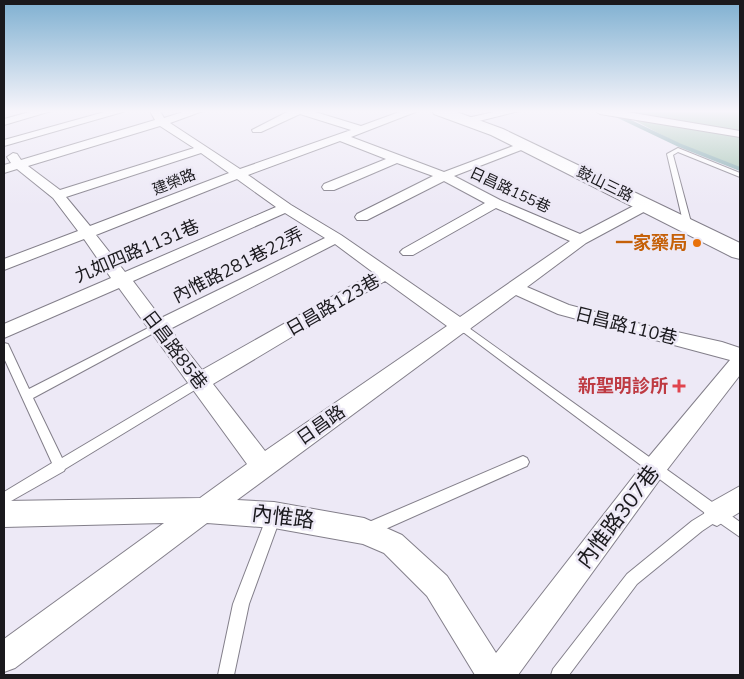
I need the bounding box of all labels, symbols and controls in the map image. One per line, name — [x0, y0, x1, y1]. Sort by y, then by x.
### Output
street label: 鼓山三路 — [574, 162, 636, 206]
street label: 日昌路155巷 — [466, 163, 554, 217]
street label: 建榮路 — [149, 164, 199, 200]
street label: 九如四路1131巷 — [71, 214, 203, 288]
street label: 內惟路281巷22弄 — [168, 222, 308, 308]
place label: 一家藥局 — [615, 231, 687, 255]
marker: 一家藥局 — [691, 237, 703, 249]
street label: 日昌路123巷 — [282, 269, 384, 341]
street label: 日昌路110巷 — [572, 302, 680, 350]
street label: 日昌路85巷 — [137, 305, 213, 395]
place label: 新聖明診所 — [578, 374, 668, 398]
marker: 新聖明診所 — [672, 379, 686, 393]
street label: 日昌路 — [292, 400, 350, 450]
street label: 內惟路307巷 — [570, 460, 666, 574]
street label: 內惟路 — [250, 499, 316, 535]

